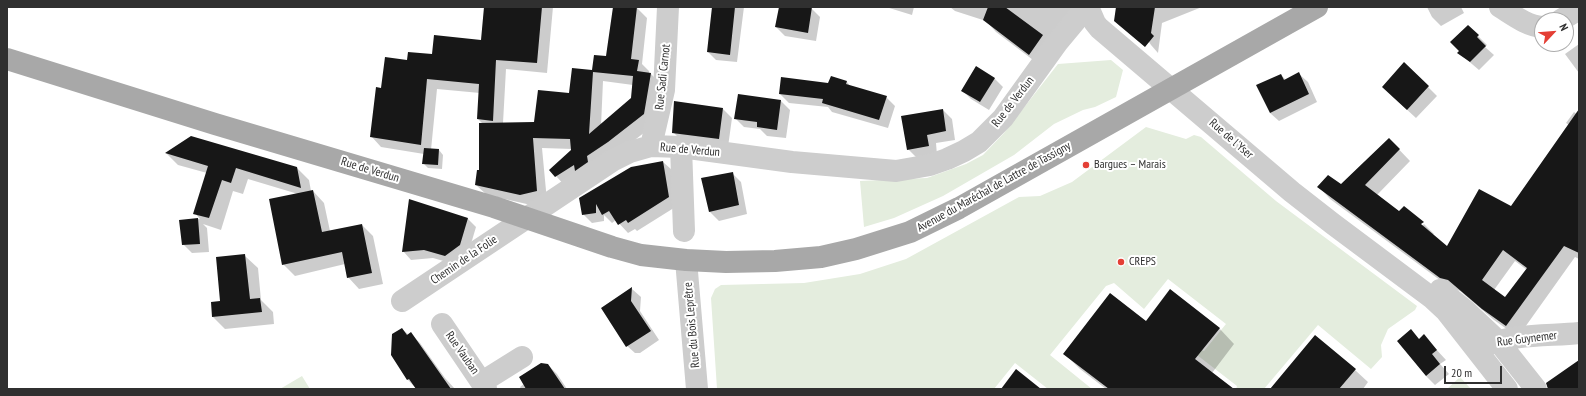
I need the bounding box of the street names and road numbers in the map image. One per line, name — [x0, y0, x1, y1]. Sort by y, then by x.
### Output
street label: Rue Sadi Carnot — [652, 43, 674, 111]
street label: Rue de Verdun — [989, 74, 1037, 130]
street label: Rue de l'Yser — [1206, 116, 1256, 162]
street label: Avenue du Maréchal de Lattre de Tassigny — [915, 139, 1073, 235]
street label: Rue de Verdun — [659, 140, 721, 160]
street label: Rue de Verdun — [339, 154, 401, 186]
street label: Chemin de la Folie — [428, 232, 500, 288]
street label: Rue du Bois Leprêtre — [681, 282, 703, 368]
street label: Rue Guynemer — [1496, 328, 1558, 350]
street label: Rue Vauban — [442, 329, 482, 377]

